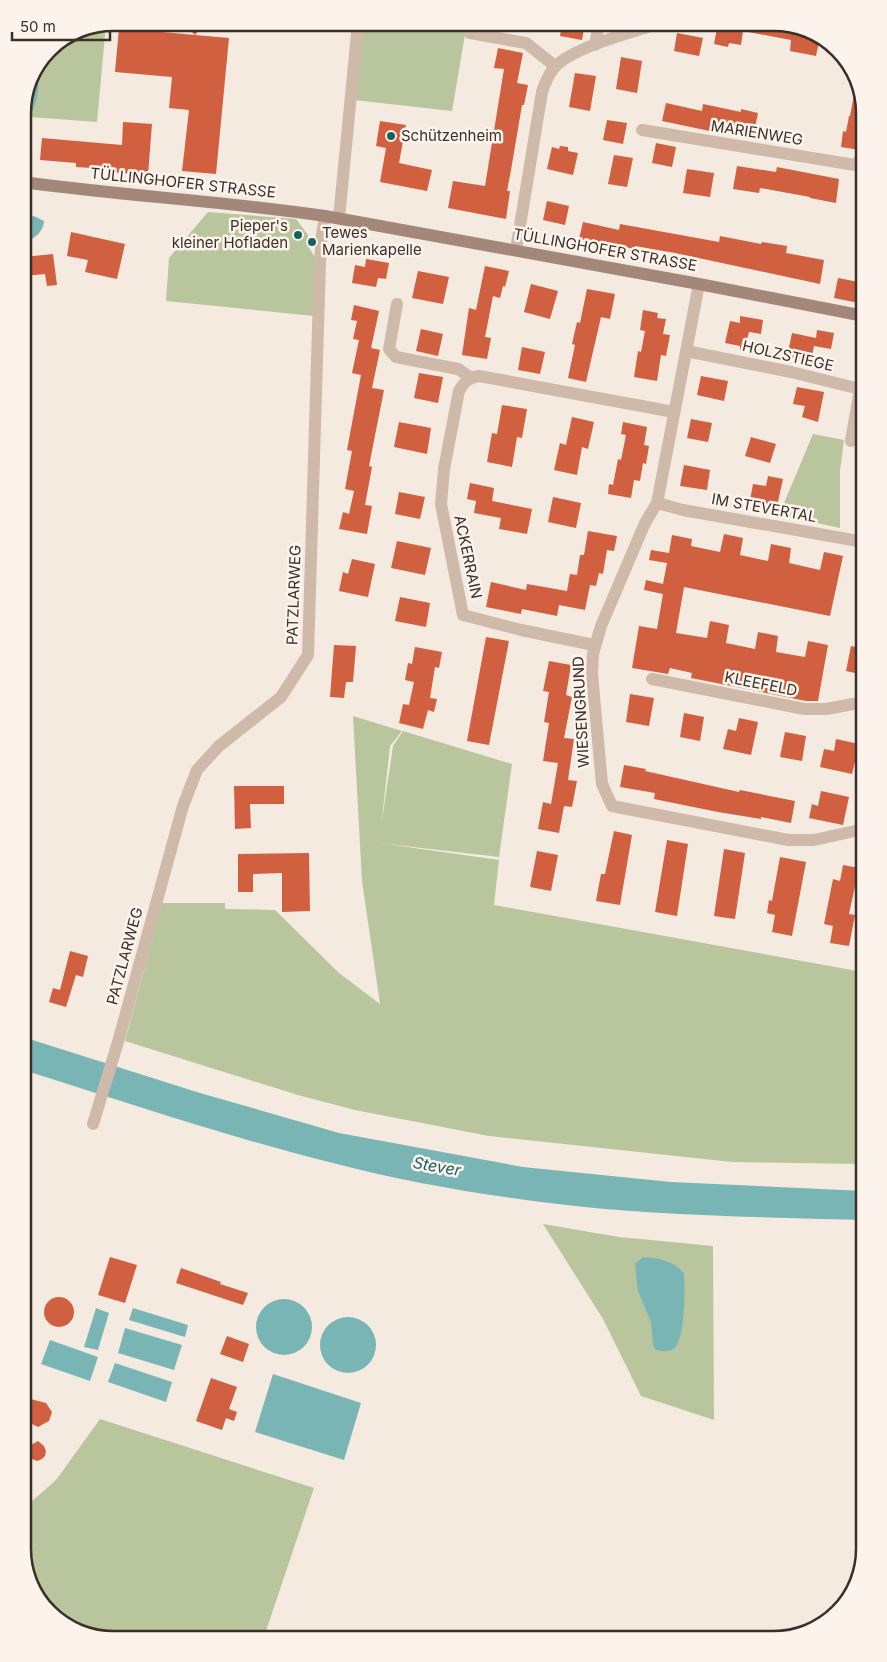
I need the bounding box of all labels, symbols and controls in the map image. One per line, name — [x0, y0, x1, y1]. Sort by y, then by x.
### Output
scale bar — [12, 10, 110, 42]
text: 50 m — [20, 17, 56, 36]
street label: MARIENWEG — [710, 116, 804, 149]
place label: Schützenheim — [401, 126, 502, 145]
marker: Schützenheim — [385, 130, 397, 142]
street label: TÜLLINGHOFER STRASSE — [89, 163, 277, 202]
place label: Pieper's kleiner Hofladen — [172, 216, 288, 252]
place label: Tewes Marienkapelle — [322, 223, 422, 259]
street label: TÜLLINGHOFER STRASSE — [512, 224, 698, 275]
marker: Pieper's kleiner Hofladen — [292, 229, 304, 241]
marker: Tewes Marienkapelle — [306, 236, 318, 248]
street label: HOLZSTIEGE — [741, 336, 836, 375]
street label: IM STEVERTAL — [710, 489, 818, 526]
street label: ACKERRAIN — [450, 513, 487, 600]
street label: PATZLARWEG — [282, 545, 305, 645]
street label: WIESENGRUND — [568, 656, 593, 768]
street label: KLEEFELD — [723, 667, 799, 700]
street label: PATZLARWEG — [102, 905, 147, 1007]
water label: Stever — [412, 1152, 463, 1180]

